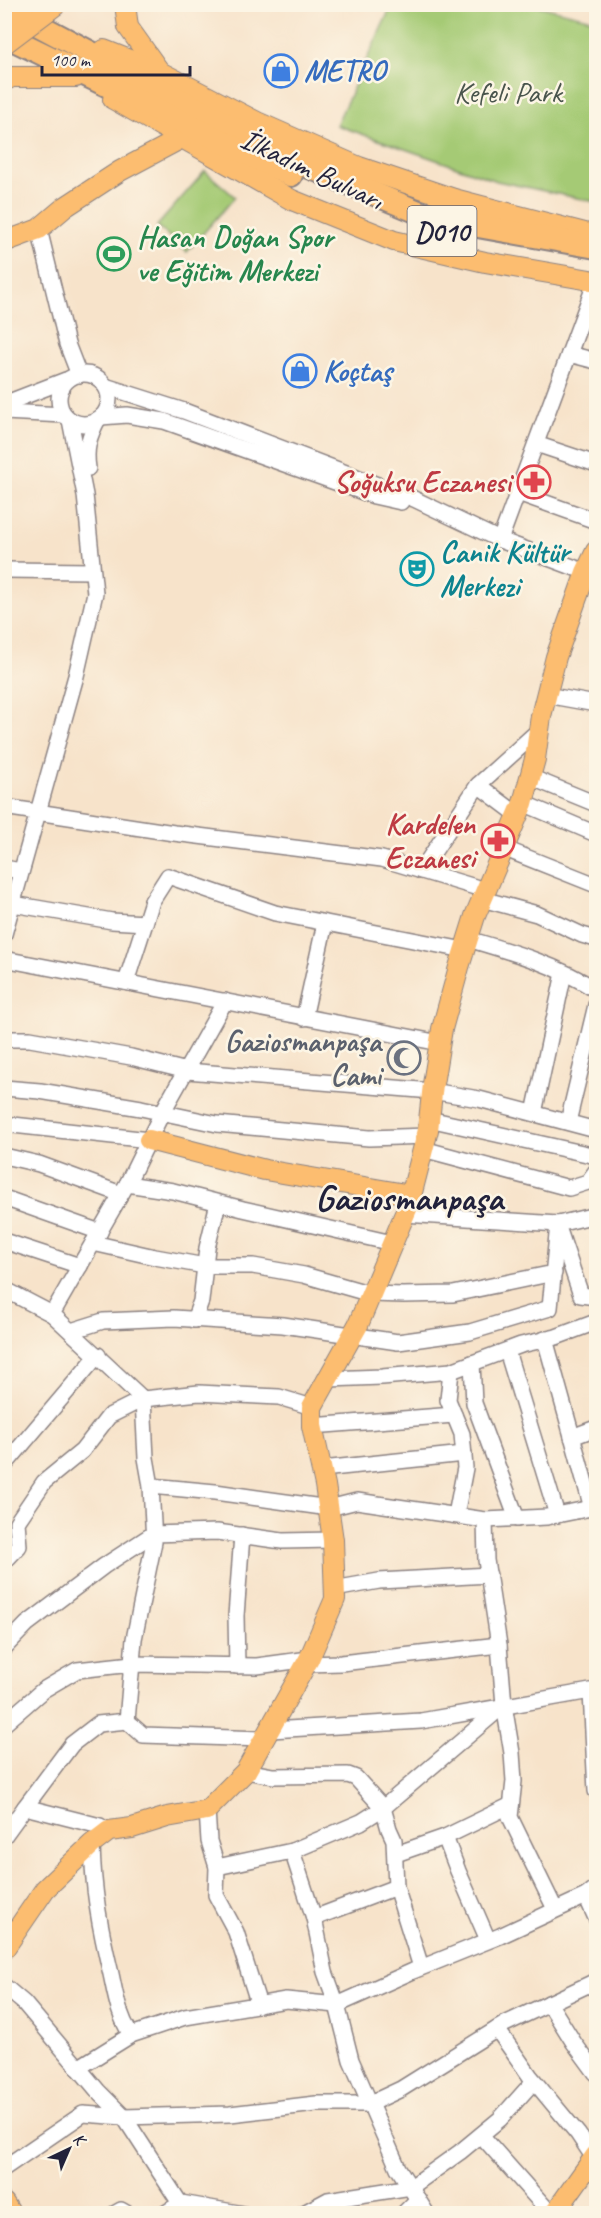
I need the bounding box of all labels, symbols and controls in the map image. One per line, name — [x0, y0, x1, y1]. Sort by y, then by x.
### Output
scale bar — [42, 39, 190, 77]
text: 100 m — [51, 49, 92, 71]
place label: METRO — [304, 52, 389, 90]
shop icon: METRO — [263, 53, 299, 89]
park label: Kefeli Park — [454, 73, 564, 111]
street label: İlkadım Bulvarı — [235, 120, 390, 219]
road number: D010 — [408, 206, 476, 256]
place label: Hasan Doğan Spor ve Eğitim Merkezi — [137, 218, 336, 290]
sports icon: Hasan Doğan Spor ve Eğitim Merkezi — [96, 236, 132, 272]
place label: Koçtaş — [323, 352, 395, 390]
shop icon: Koçtaş — [282, 353, 318, 389]
place label: Soğuksu Eczanesi — [334, 463, 515, 501]
pharmacy icon: Soğuksu Eczanesi — [516, 464, 552, 500]
place label: Canik Kültür Merkezi — [440, 533, 572, 605]
theatre icon: Canik Kültür Merkezi — [399, 551, 435, 587]
place label: Kardelen Eczanesi — [385, 805, 479, 877]
pharmacy icon: Kardelen Eczanesi — [480, 823, 516, 859]
place label: Gaziosmanpaşa Cami — [225, 1022, 385, 1094]
mosque icon: Gaziosmanpaşa Cami — [386, 1040, 422, 1076]
district label: Gaziosmanpaşa — [315, 1175, 506, 1221]
north arrow — [39, 2119, 99, 2179]
text: K — [69, 2129, 91, 2152]

